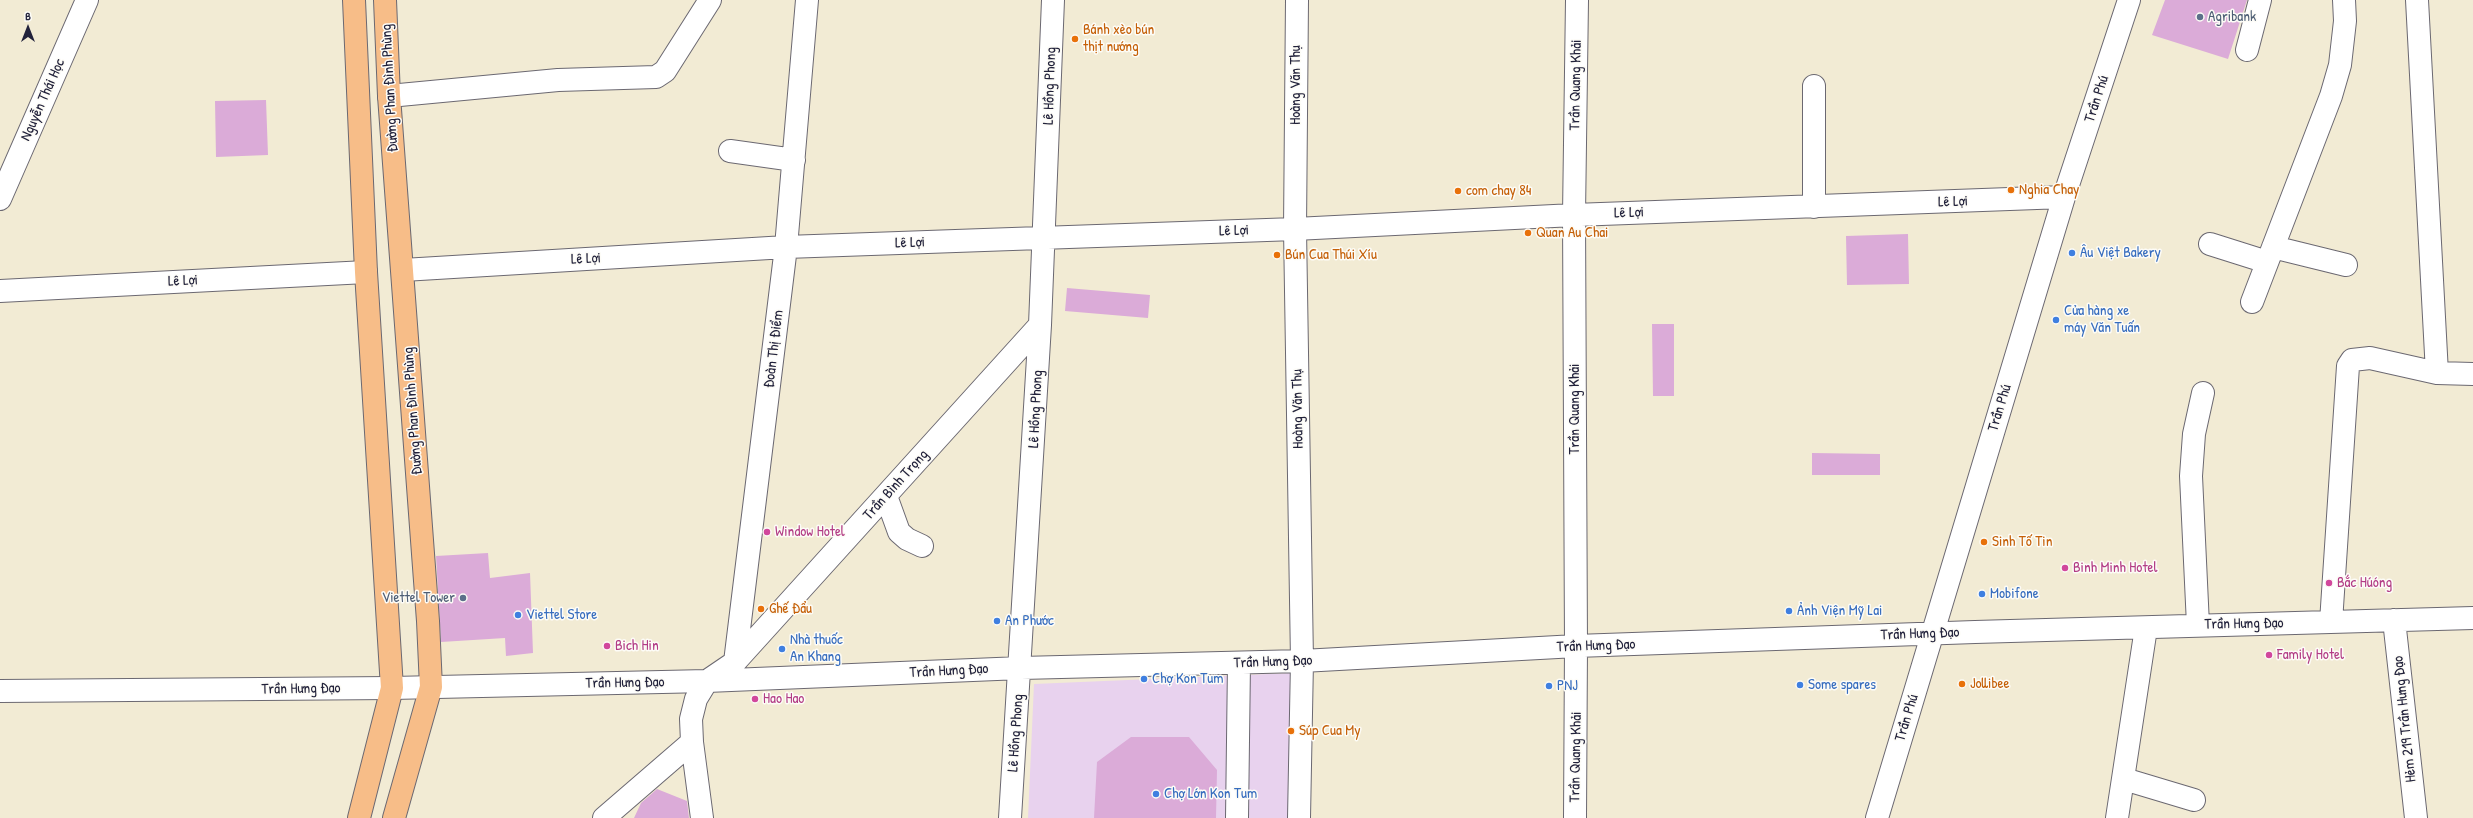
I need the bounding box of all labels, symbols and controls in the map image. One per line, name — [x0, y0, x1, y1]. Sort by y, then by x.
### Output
north arrow — [8, 8, 48, 48]
place label: Agribank — [2208, 8, 2256, 26]
text: B — [25, 9, 31, 23]
marker: Agribank — [2195, 12, 2205, 22]
place label: Bánh xèo bún thịt nướng — [1083, 21, 1154, 56]
street label: Đường Phan Đình Phùng — [378, 24, 402, 152]
marker: Bánh xèo bún thịt nướng — [1070, 34, 1080, 44]
street label: Trần Quang Khải — [1566, 39, 1586, 131]
street label: Hoàng Văn Thụ — [1287, 45, 1305, 125]
street label: Lê Hồng Phong — [1040, 47, 1060, 125]
street label: Nguyễn Thái Học — [17, 56, 69, 144]
street label: Trần Phú — [2081, 73, 2113, 125]
place label: Nghia Chay — [2019, 181, 2079, 199]
place label: com chay 84 — [1466, 182, 1531, 200]
marker: Nghia Chay — [2006, 185, 2016, 195]
marker: com chay 84 — [1453, 186, 1463, 196]
street label: Lê Lợi — [1938, 192, 1968, 212]
street label: Lê Lợi — [1614, 203, 1644, 223]
street label: Lê Lợi — [1219, 221, 1249, 241]
place label: Quan Au Chai — [1536, 224, 1608, 242]
marker: Quan Au Chai — [1523, 228, 1533, 238]
street label: Lê Lợi — [895, 233, 925, 253]
place label: Âu Việt Bakery — [2080, 244, 2161, 262]
place label: Bún Cua Thúi Xíu — [1285, 246, 1377, 264]
marker: Âu Việt Bakery — [2067, 248, 2077, 258]
street label: Lê Lợi — [571, 249, 601, 269]
marker: Bún Cua Thúi Xíu — [1272, 250, 1282, 260]
street label: Lê Lợi — [168, 271, 198, 291]
place label: Cửa hàng xe máy Văn Tuấn — [2064, 302, 2140, 337]
street label: Đoàn Thị Điểm — [760, 309, 788, 389]
marker: Cửa hàng xe máy Văn Tuấn — [2051, 315, 2061, 325]
street label: Đường Phan Đình Phùng — [400, 347, 426, 475]
street label: Trần Quang Khải — [1566, 364, 1584, 454]
street label: Hoàng Văn Thụ — [1288, 369, 1308, 449]
street label: Lê Hồng Phong — [1025, 370, 1047, 448]
street label: Trần Phú — [1984, 382, 2016, 434]
street label: Trần Bình Trọng — [860, 446, 932, 524]
place label: Window Hotel — [775, 523, 845, 541]
marker: Window Hotel — [762, 527, 772, 537]
place label: Sinh Tố Tin — [1992, 533, 2052, 551]
marker: Sinh Tố Tin — [1979, 537, 1989, 547]
place label: Binh Minh Hotel — [2073, 559, 2157, 577]
marker: Binh Minh Hotel — [2060, 563, 2070, 573]
place label: Bắc Húóng — [2337, 574, 2392, 592]
marker: Bắc Húóng — [2324, 578, 2334, 588]
place label: Mobifone — [1990, 585, 2039, 603]
place label: Viettel Tower — [382, 589, 455, 607]
marker: Mobifone — [1977, 589, 1987, 599]
marker: Viettel Tower — [458, 593, 468, 603]
place label: Ghế Đẩu — [769, 600, 812, 618]
place label: Ảnh Viện Mỹ Lai — [1797, 602, 1882, 620]
marker: Ghế Đẩu — [756, 604, 766, 614]
place label: Viettel Store — [526, 606, 597, 624]
marker: Ảnh Viện Mỹ Lai — [1784, 606, 1794, 616]
marker: Viettel Store — [513, 610, 523, 620]
place label: An Phước — [1005, 612, 1054, 630]
street label: Trần Hưng Đạo — [2204, 614, 2284, 634]
marker: An Phước — [992, 616, 1002, 626]
street label: Trần Hưng Đạo — [1880, 624, 1960, 644]
place label: Nhà thuốc An Khang — [790, 631, 843, 666]
street label: Trần Hưng Đạo — [1556, 636, 1636, 656]
place label: Bich Hin — [615, 637, 659, 655]
marker: Bich Hin — [602, 641, 612, 651]
marker: Nhà thuốc An Khang — [777, 644, 787, 654]
place label: Family Hotel — [2277, 646, 2344, 664]
marker: Family Hotel — [2264, 650, 2274, 660]
street label: Trần Hưng Đạo — [1233, 652, 1313, 672]
street label: Hẻm 219 Trần Hưng Đạo — [2389, 655, 2421, 783]
street label: Trần Hưng Đạo — [909, 660, 989, 682]
place label: Chợ Kon Tum — [1152, 670, 1223, 688]
street label: Trần Hưng Đạo — [585, 673, 665, 693]
marker: Chợ Kon Tum — [1139, 674, 1149, 684]
place label: Jollibee — [1970, 675, 2010, 693]
place label: Some spares — [1808, 676, 1876, 694]
place label: PNJ — [1557, 677, 1578, 695]
street label: Trần Hưng Đạo — [261, 679, 341, 699]
marker: Jollibee — [1957, 679, 1967, 689]
marker: Some spares — [1795, 680, 1805, 690]
marker: PNJ — [1544, 681, 1554, 691]
place label: Hao Hao — [763, 690, 804, 708]
street label: Trần Phú — [1891, 692, 1923, 744]
street label: Lê Hồng Phong — [1004, 693, 1028, 773]
marker: Hao Hao — [750, 694, 760, 704]
street label: Trần Quang Khải — [1566, 711, 1586, 803]
place label: Súp Cua My — [1299, 722, 1361, 740]
marker: Súp Cua My — [1286, 726, 1296, 736]
place label: Chợ Lớn Kon Tum — [1164, 785, 1257, 803]
marker: Chợ Lớn Kon Tum — [1151, 789, 1161, 799]

